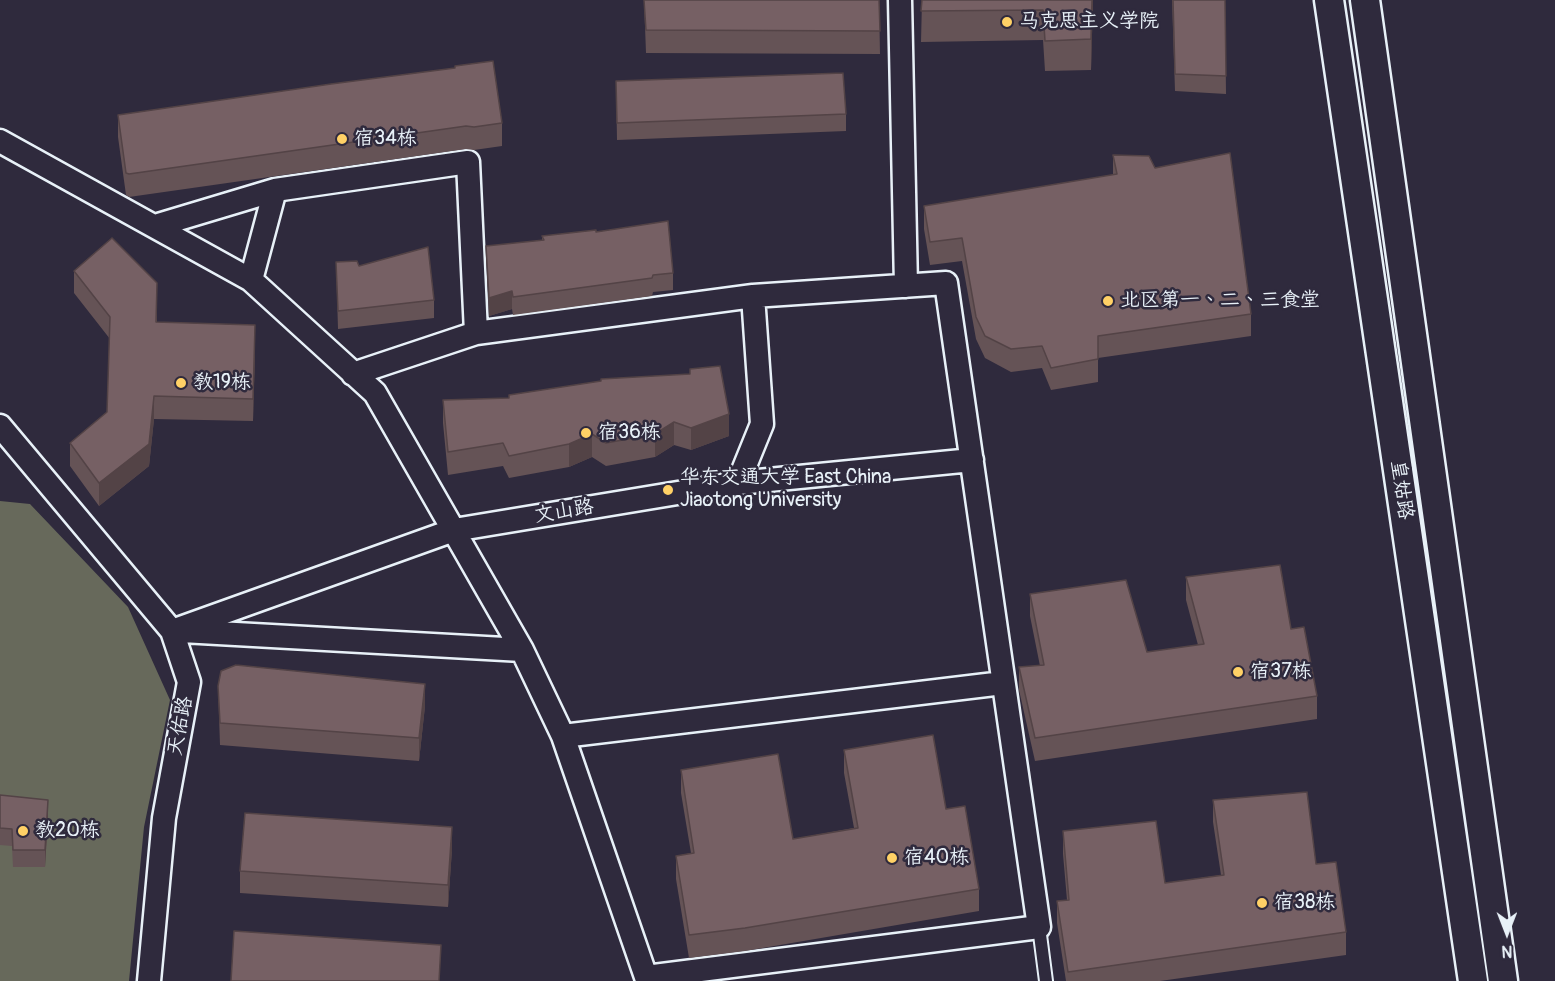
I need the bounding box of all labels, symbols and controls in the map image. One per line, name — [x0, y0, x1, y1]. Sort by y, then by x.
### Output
place label: 马克思主义学院 — [1019, 10, 1159, 34]
marker: 马克思主义学院 — [1000, 15, 1014, 29]
place label: 宿34栋 — [354, 127, 417, 151]
marker: 宿34栋 — [335, 132, 349, 146]
place label: 北区第一、二、三食堂 — [1120, 289, 1320, 313]
marker: 北区第一、二、三食堂 — [1101, 294, 1115, 308]
place label: 教19栋 — [193, 371, 251, 395]
marker: 教19栋 — [174, 376, 188, 390]
place label: 宿36栋 — [598, 421, 661, 445]
marker: 宿36栋 — [579, 426, 593, 440]
street label: 皇姑路 — [1385, 459, 1417, 521]
place label: 华东交通大学 East China Jiaotong University — [680, 466, 891, 513]
marker: 华东交通大学 East China Jiaotong University — [661, 483, 675, 497]
street label: 文山路 — [532, 495, 596, 529]
place label: 宿37栋 — [1250, 660, 1312, 684]
marker: 宿37栋 — [1231, 665, 1245, 679]
street label: 天佑路 — [163, 694, 199, 758]
place label: 教20栋 — [35, 819, 100, 843]
marker: 教20栋 — [16, 824, 30, 838]
place label: 宿40栋 — [904, 846, 969, 870]
marker: 宿40栋 — [885, 851, 899, 865]
place label: 宿38栋 — [1274, 891, 1335, 915]
marker: 宿38栋 — [1255, 896, 1269, 910]
north arrow — [1477, 903, 1537, 963]
text: N — [1502, 941, 1512, 961]

